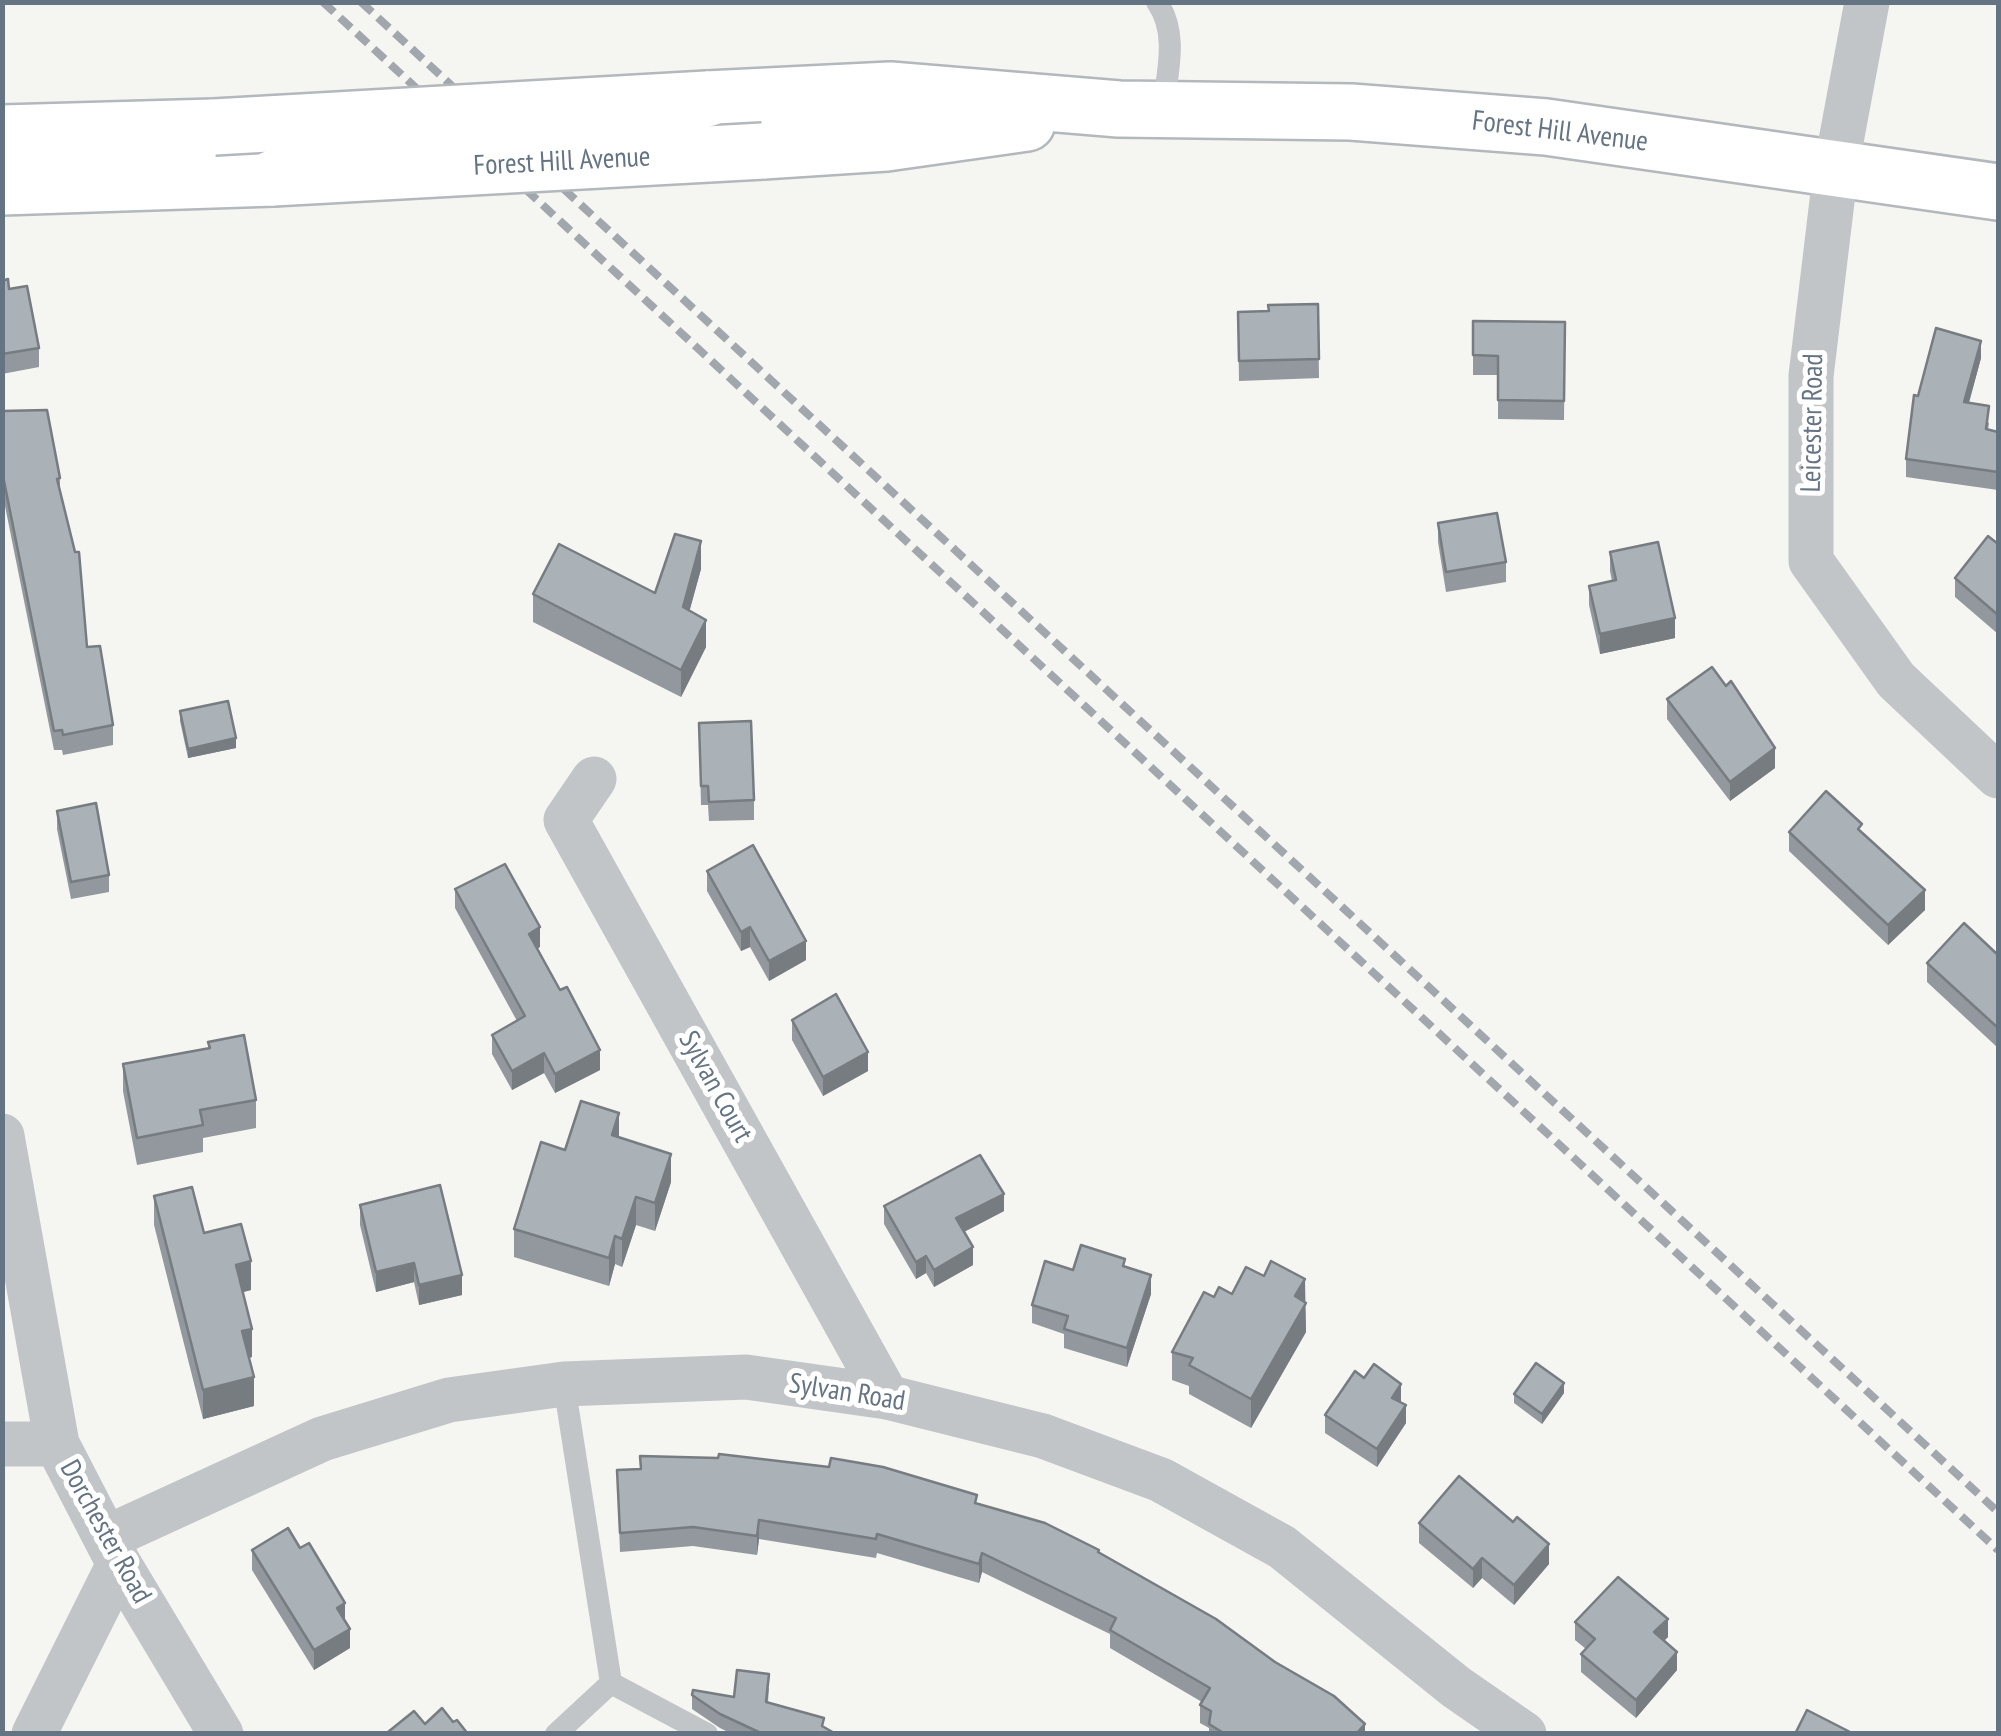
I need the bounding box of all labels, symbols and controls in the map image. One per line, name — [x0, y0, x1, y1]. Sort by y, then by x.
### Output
street label: Forest Hill Avenue — [1470, 105, 1650, 159]
street label: Forest Hill Avenue — [473, 141, 651, 183]
street label: Leicester Road — [1795, 353, 1831, 493]
street label: Sylvan Court — [671, 1026, 759, 1148]
street label: Sylvan Road — [787, 1367, 907, 1419]
street label: Dorchester Road — [52, 1455, 158, 1609]

